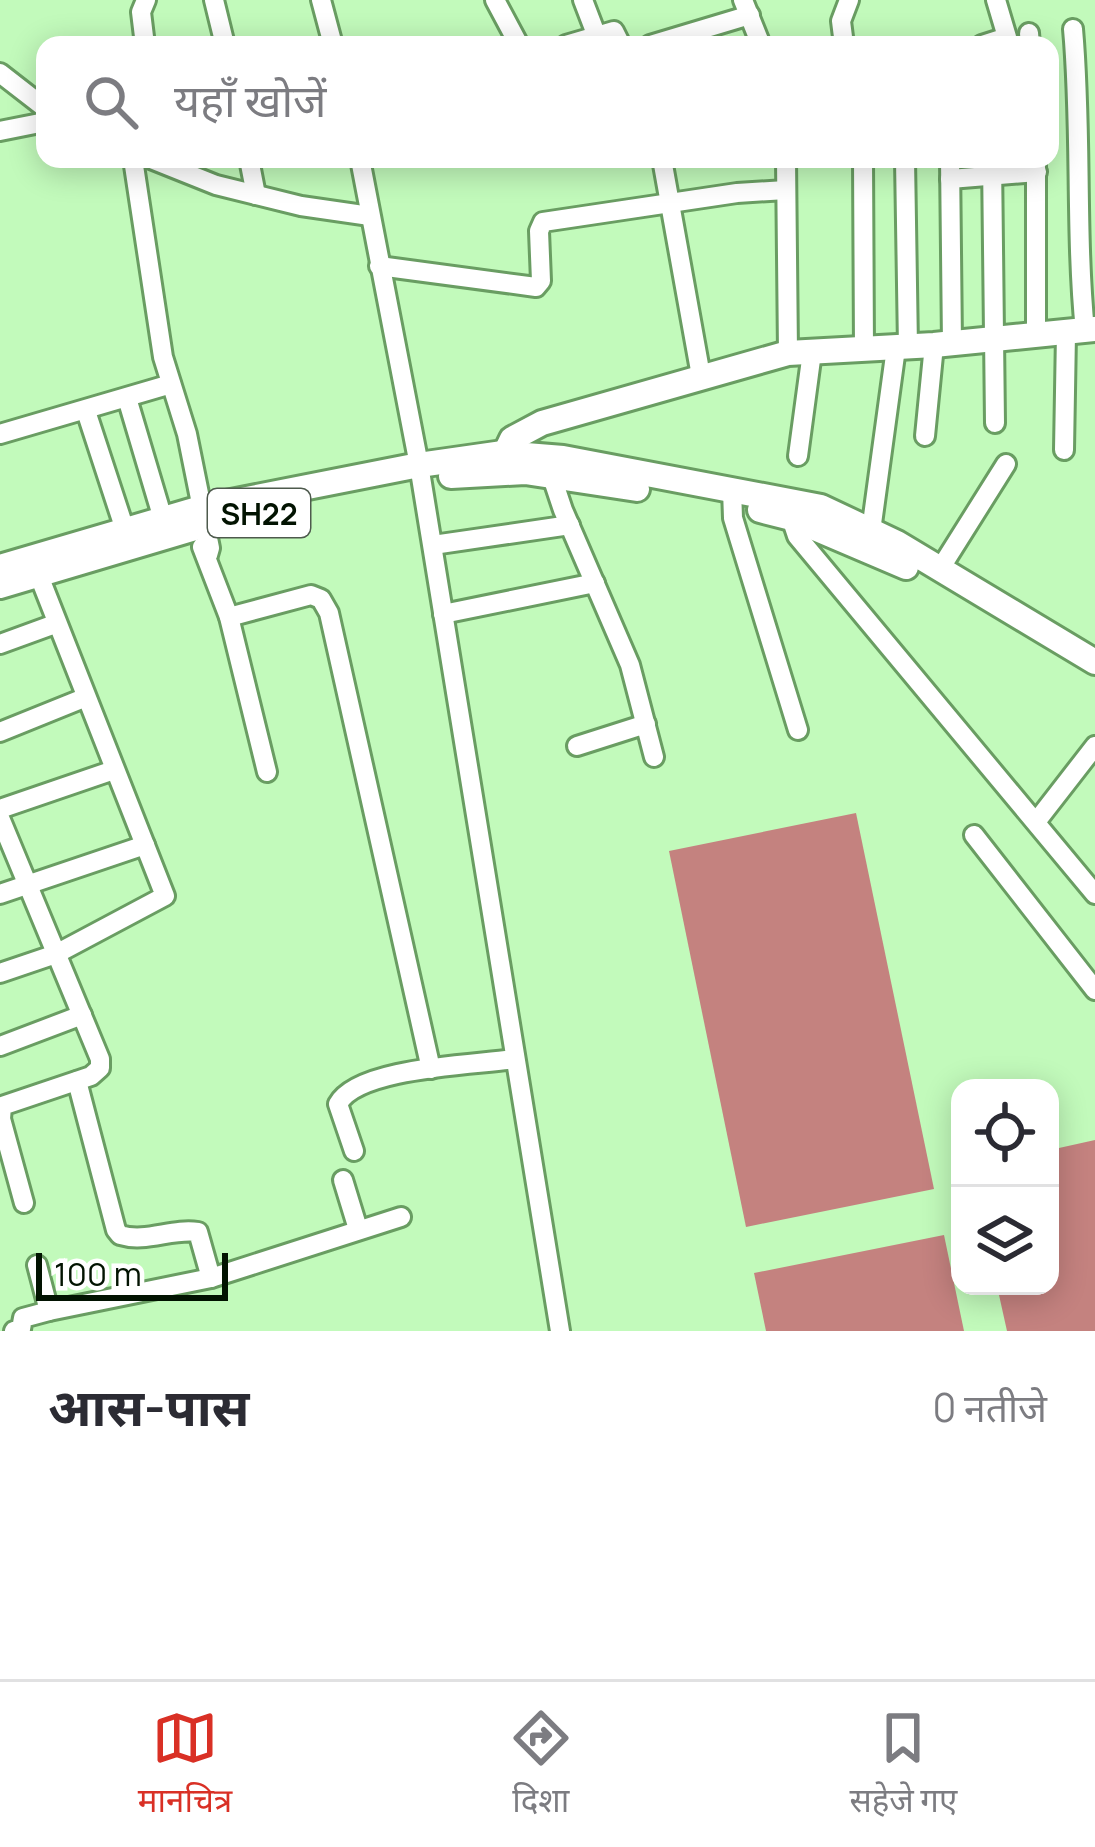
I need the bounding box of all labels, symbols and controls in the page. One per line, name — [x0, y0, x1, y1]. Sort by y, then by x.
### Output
search box — [36, 36, 1059, 168]
icon: search — [78, 69, 144, 135]
text: यहाँ खोजें — [174, 69, 327, 131]
road number: SH22 — [208, 489, 310, 537]
map controls — [951, 1079, 1059, 1295]
button: locate — [951, 1079, 1059, 1187]
button: layers — [951, 1187, 1059, 1295]
scale bar — [36, 1247, 228, 1300]
text: 100 m — [54, 1251, 142, 1296]
text: आस-पास — [48, 1372, 250, 1441]
text: 0 नतीजे — [932, 1380, 1047, 1434]
tab: मानचित्र — [138, 1705, 232, 1825]
tab: दिशा — [508, 1705, 574, 1825]
tab: सहेजे गए — [849, 1705, 957, 1825]

